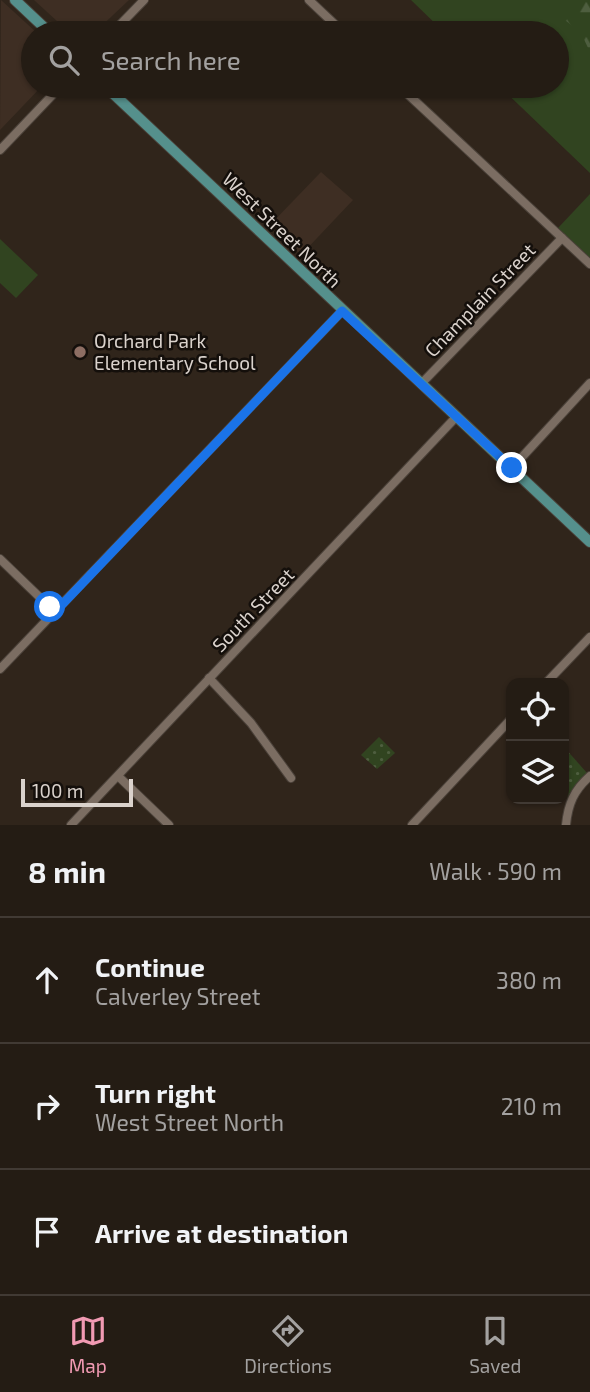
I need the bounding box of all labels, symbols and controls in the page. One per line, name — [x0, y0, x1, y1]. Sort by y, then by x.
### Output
search box — [21, 21, 569, 98]
icon: search — [45, 41, 83, 79]
text: Search here — [101, 44, 241, 75]
street label: West Street North — [218, 167, 346, 292]
street label: Champlain Street — [420, 238, 540, 361]
place label: Orchard Park Elementary School — [94, 329, 256, 374]
marker: Orchard Park Elementary School — [72, 344, 88, 360]
route end — [496, 452, 527, 483]
street label: South Street — [207, 563, 298, 656]
route start — [34, 591, 65, 622]
map controls — [506, 678, 569, 804]
button: locate — [506, 678, 569, 741]
button: layers — [506, 741, 569, 804]
scale bar — [21, 776, 133, 808]
text: 100 m — [32, 779, 83, 802]
text: 8 min — [28, 853, 106, 889]
text: Walk · 590 m — [429, 857, 562, 885]
text: Continue — [95, 951, 205, 982]
icon: ahead — [28, 961, 66, 999]
text: 380 m — [496, 966, 562, 994]
text: Calverley Street — [95, 982, 261, 1010]
text: Turn right — [95, 1077, 216, 1108]
icon: right — [28, 1087, 66, 1125]
text: 210 m — [501, 1092, 562, 1120]
text: West Street North — [95, 1108, 284, 1136]
icon: arrive — [28, 1213, 66, 1251]
text: Arrive at destination — [95, 1217, 348, 1248]
tab: Map — [69, 1312, 107, 1377]
tab: Directions — [244, 1312, 332, 1377]
tab: Saved — [469, 1312, 521, 1377]

